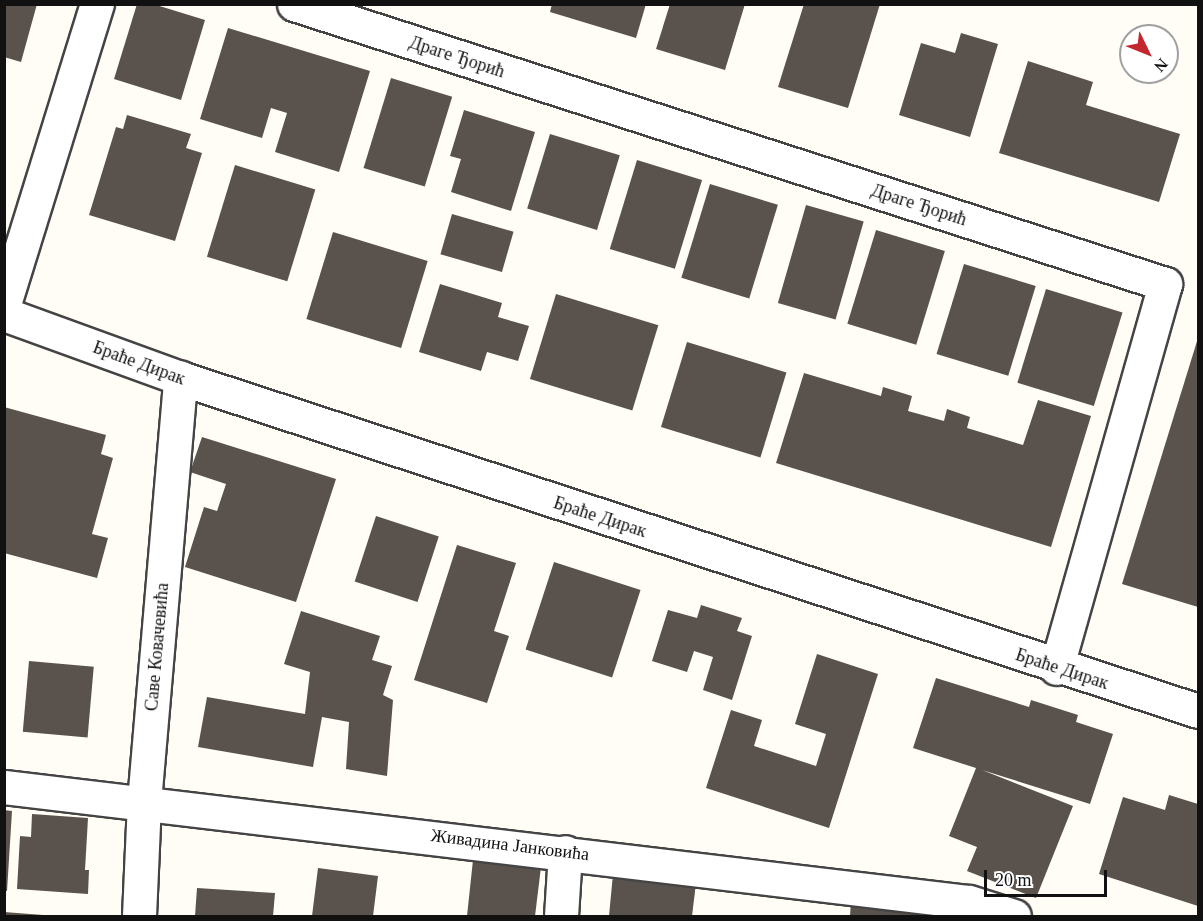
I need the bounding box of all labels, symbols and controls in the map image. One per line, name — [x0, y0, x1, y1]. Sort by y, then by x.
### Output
north arrow — [1119, 24, 1179, 84]
street label: Драге Ђорић — [407, 31, 507, 83]
text: N — [1151, 55, 1171, 75]
street label: Драге Ђорић — [869, 179, 969, 231]
street label: Браће Дирак — [90, 336, 188, 390]
street label: Браће Дирак — [551, 492, 649, 542]
street label: Саве Ковачевића — [141, 582, 173, 712]
street label: Браће Дирак — [1013, 644, 1111, 694]
street label: Живадина Јанковића — [430, 825, 590, 865]
scale bar — [987, 858, 1110, 896]
text: 20 m — [995, 870, 1032, 890]

